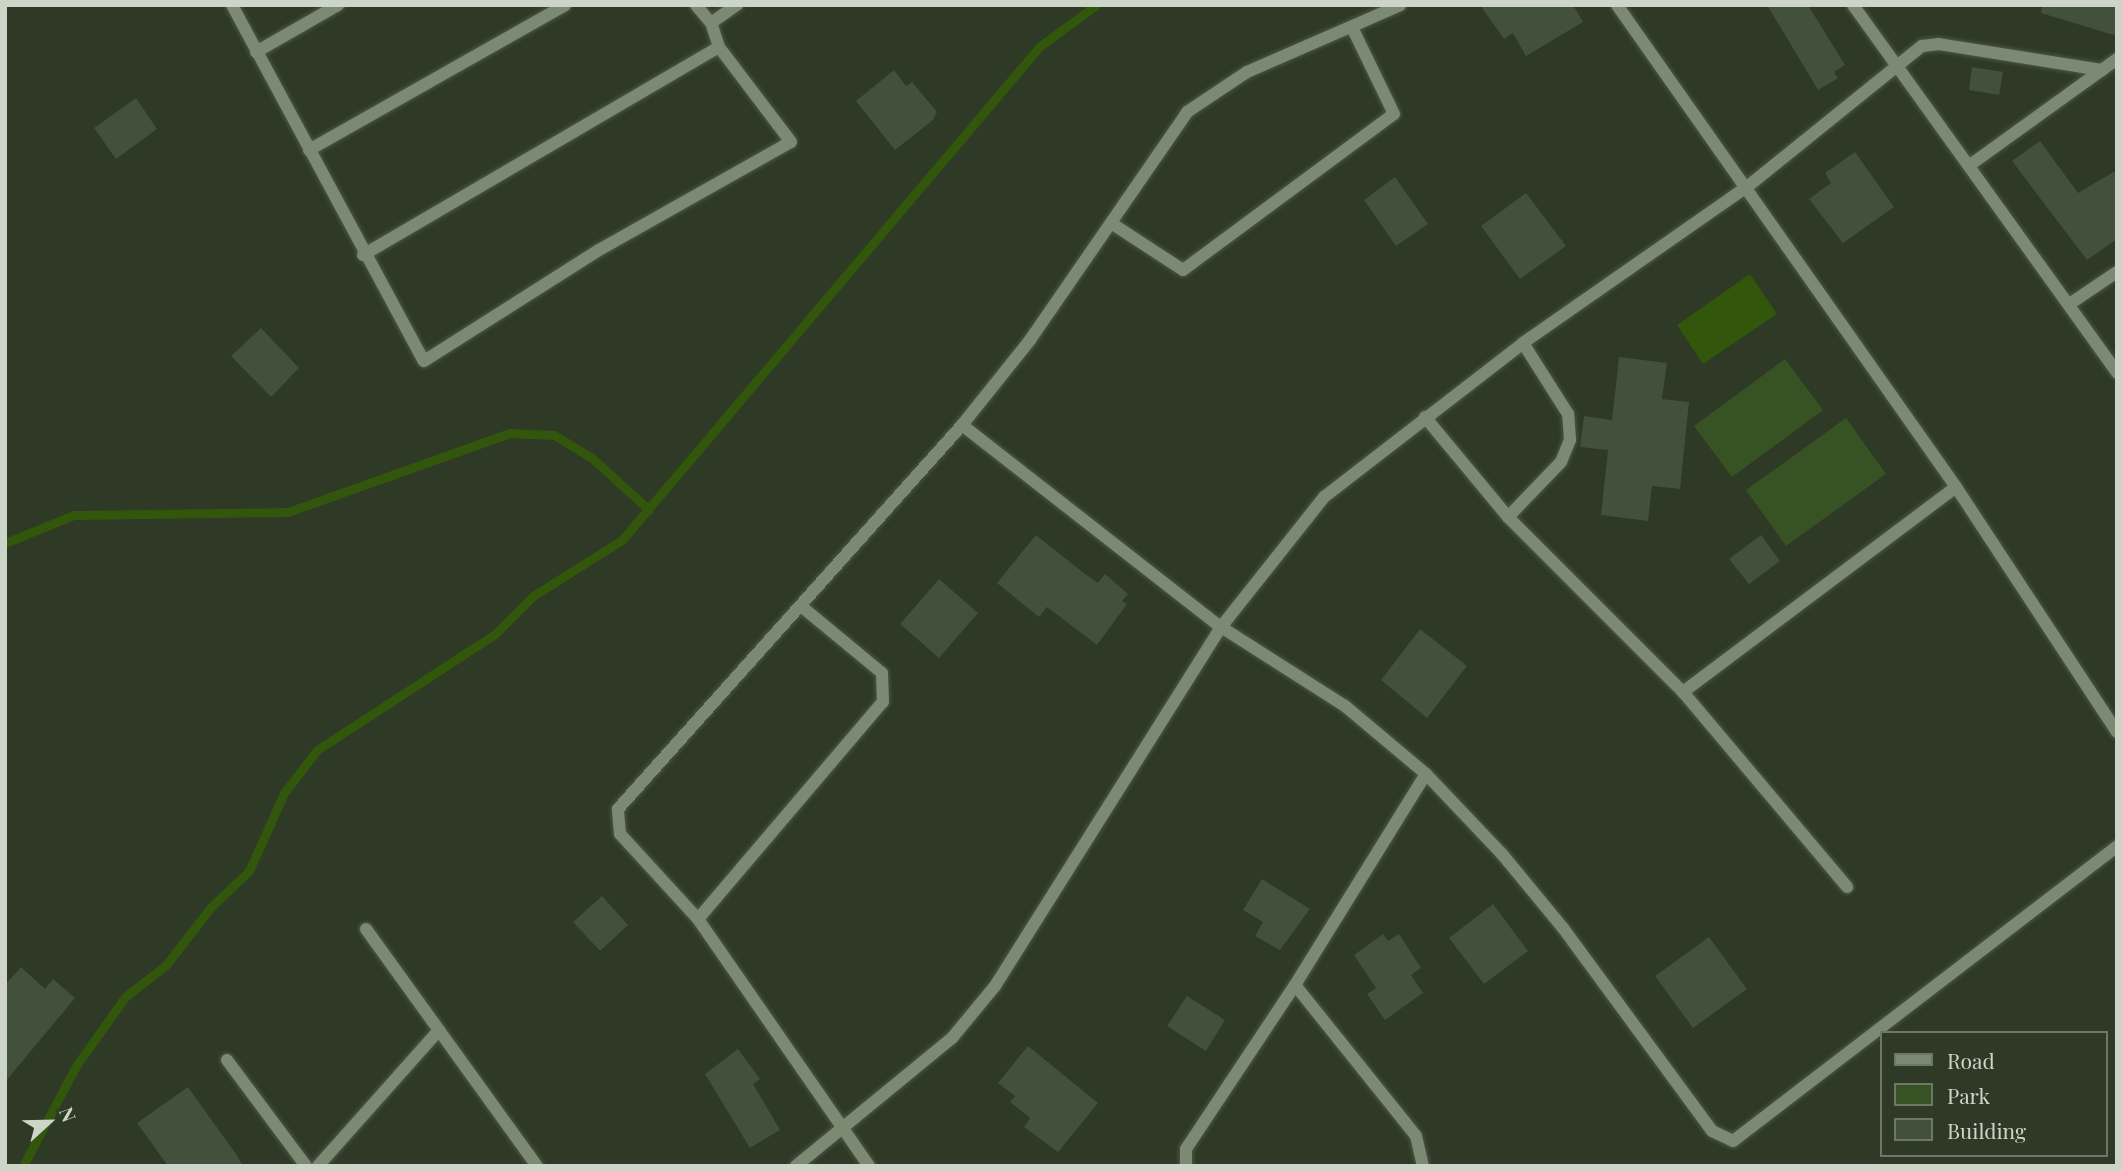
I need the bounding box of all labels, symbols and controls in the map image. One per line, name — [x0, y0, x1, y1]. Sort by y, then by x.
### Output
legend — [1881, 1031, 2108, 1157]
text: Road — [1947, 1046, 1995, 1074]
text: Park — [1947, 1081, 1990, 1109]
north arrow — [14, 1087, 84, 1157]
text: N — [54, 1103, 83, 1125]
text: Building — [1947, 1116, 2026, 1144]

